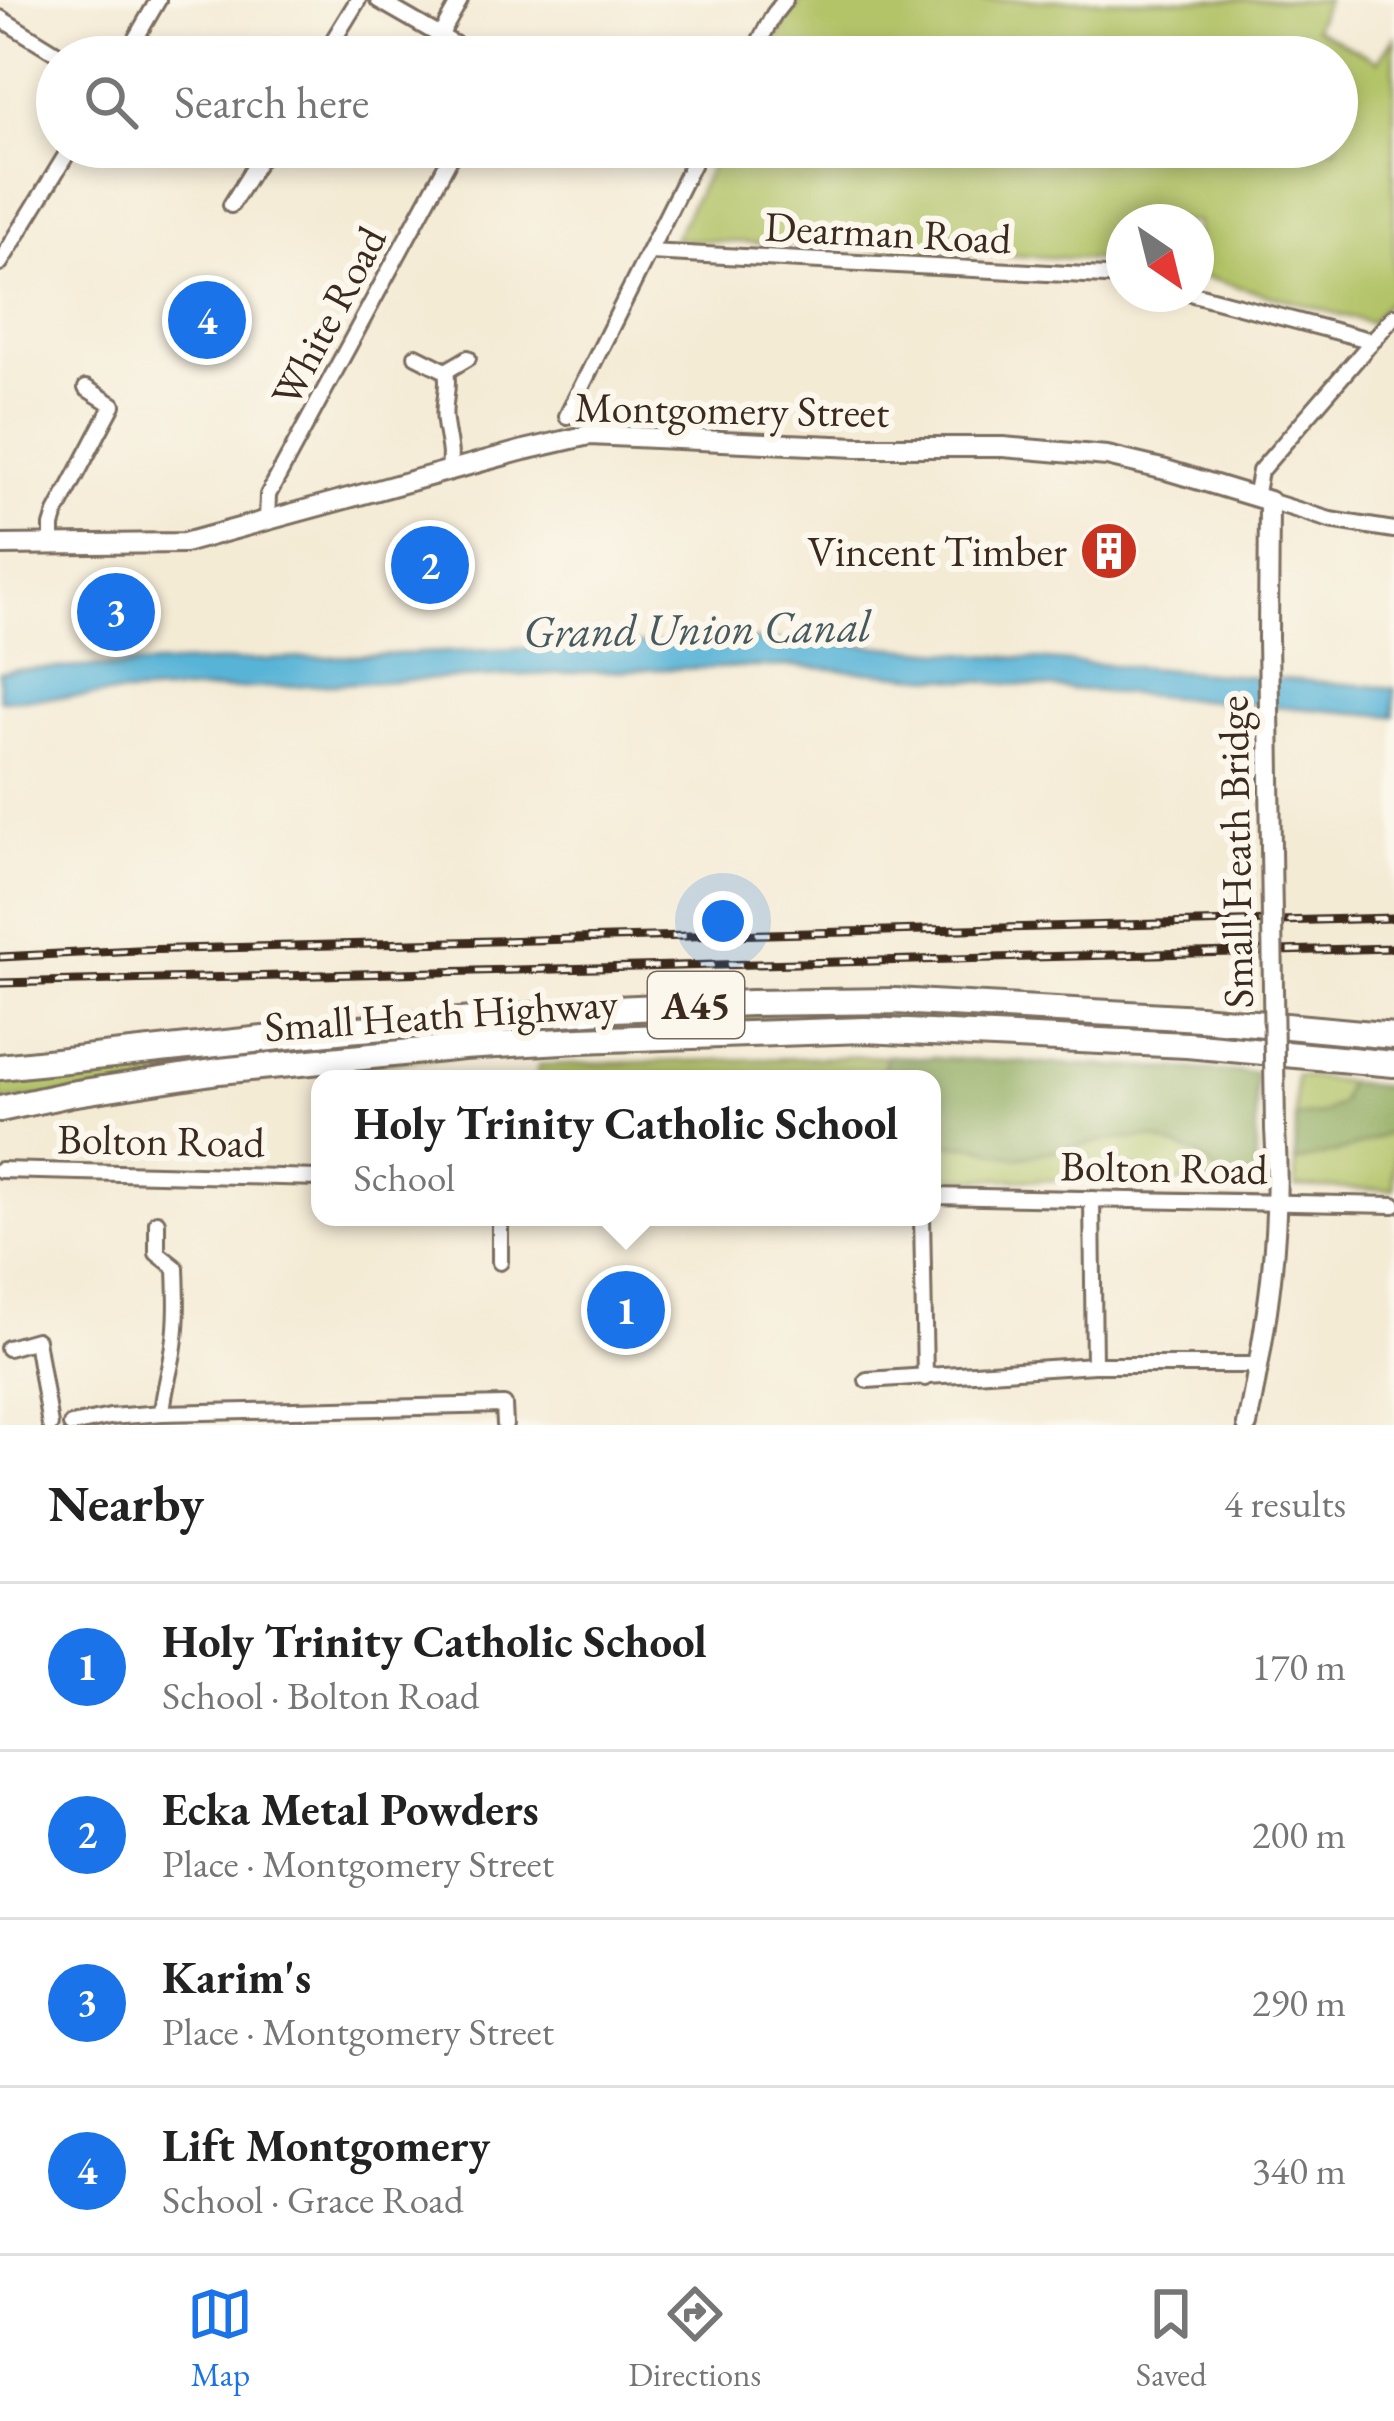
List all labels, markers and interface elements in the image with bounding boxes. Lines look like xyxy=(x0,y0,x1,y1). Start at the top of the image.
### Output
search box xyxy=(36,36,1358,168)
icon: search xyxy=(78,69,144,135)
text: Search here xyxy=(174,73,369,131)
street label: Dearman Road xyxy=(763,199,1013,266)
north arrow xyxy=(1106,204,1214,312)
street label: White Road xyxy=(258,216,399,416)
pin: 4 xyxy=(168,275,246,365)
street label: Montgomery Street xyxy=(574,379,890,440)
pin: 2 xyxy=(391,520,469,610)
building icon: Vincent Timber xyxy=(1078,520,1140,582)
place label: Vincent Timber xyxy=(808,524,1067,579)
pin: 3 xyxy=(77,567,155,657)
water label: Grand Union Canal xyxy=(523,596,873,660)
street label: Small Heath Bridge xyxy=(1205,695,1266,1009)
your location xyxy=(693,891,753,951)
road number: A45 xyxy=(648,972,744,1038)
street label: Small Heath Highway xyxy=(263,975,620,1054)
popup xyxy=(311,1070,941,1226)
text: Holy Trinity Catholic School xyxy=(354,1094,898,1152)
street label: Bolton Road xyxy=(57,1111,266,1170)
street label: Bolton Road xyxy=(1060,1138,1269,1197)
text: School xyxy=(354,1152,455,1203)
pin: 1 xyxy=(587,1265,665,1355)
text: Nearby xyxy=(48,1470,204,1536)
text: 4 results xyxy=(1224,1478,1346,1529)
text: Holy Trinity Catholic School xyxy=(162,1612,707,1670)
text: 1 xyxy=(77,1641,97,1692)
text: 170 m xyxy=(1252,1641,1346,1692)
text: School · Bolton Road xyxy=(162,1670,479,1721)
text: Ecka Metal Powders xyxy=(162,1780,539,1838)
text: 2 xyxy=(77,1809,97,1860)
text: 200 m xyxy=(1252,1809,1346,1860)
text: Place · Montgomery Street xyxy=(162,1838,554,1889)
text: Karim's xyxy=(162,1948,311,2006)
text: 3 xyxy=(77,1977,97,2028)
text: 290 m xyxy=(1252,1977,1346,2028)
text: Place · Montgomery Street xyxy=(162,2006,554,2057)
text: Lift Montgomery xyxy=(162,2116,490,2174)
text: 4 xyxy=(77,2145,97,2196)
text: 340 m xyxy=(1252,2145,1346,2196)
text: School · Grace Road xyxy=(162,2174,464,2225)
tab: Map xyxy=(187,2281,253,2396)
tab: Directions xyxy=(628,2281,761,2396)
tab: Saved xyxy=(1136,2281,1207,2396)

